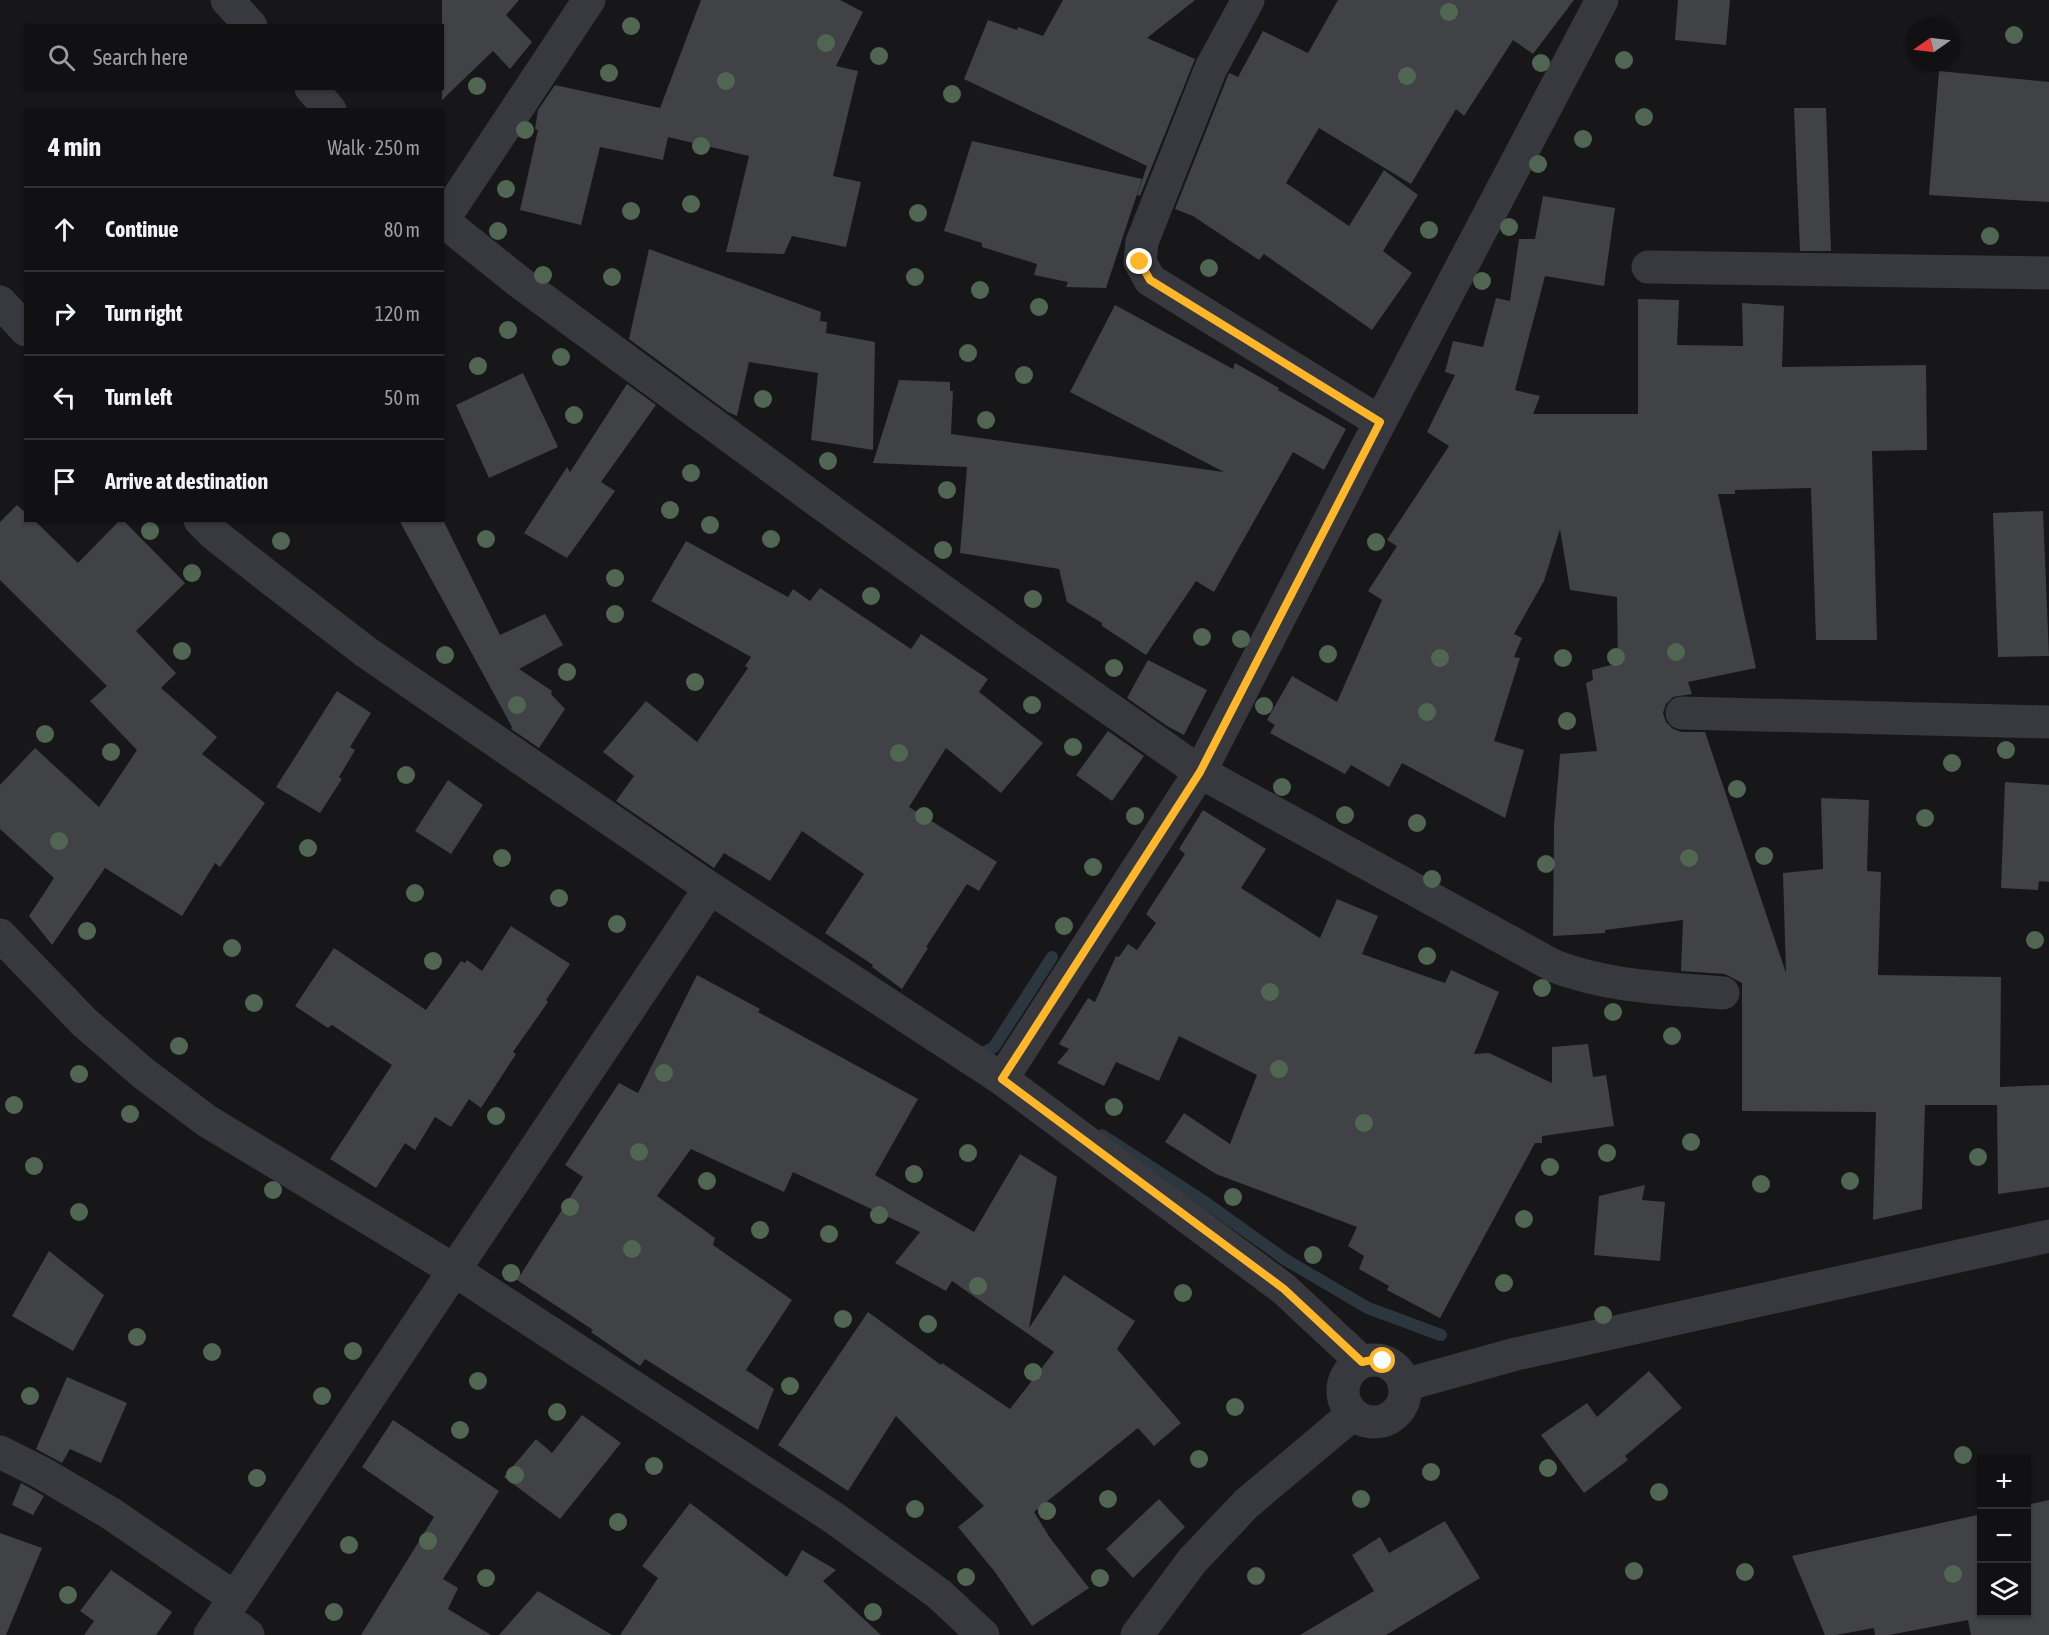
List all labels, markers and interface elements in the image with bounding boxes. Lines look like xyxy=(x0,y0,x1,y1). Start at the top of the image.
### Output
north arrow xyxy=(1905,18,1959,72)
search box xyxy=(24,24,444,90)
icon: search xyxy=(45,41,78,74)
text: Search here xyxy=(93,44,188,70)
text: 4 min xyxy=(48,132,101,162)
text: Walk · 250 m xyxy=(328,136,420,159)
icon: ahead xyxy=(48,213,81,246)
text: Continue xyxy=(105,216,179,242)
text: 80 m xyxy=(384,218,420,241)
route end xyxy=(1126,248,1152,274)
icon: right xyxy=(48,297,81,330)
text: Turn right xyxy=(105,300,182,326)
text: 120 m xyxy=(375,302,420,325)
icon: left xyxy=(48,381,81,414)
text: Turn left xyxy=(105,384,172,410)
text: 50 m xyxy=(384,386,420,409)
icon: arrive xyxy=(48,465,81,498)
text: Arrive at destination xyxy=(105,468,268,494)
route start xyxy=(1369,1347,1395,1373)
map controls xyxy=(1977,1455,2031,1617)
button: + xyxy=(1977,1455,2031,1509)
button: − xyxy=(1977,1509,2031,1563)
button: layers xyxy=(1977,1563,2031,1617)

